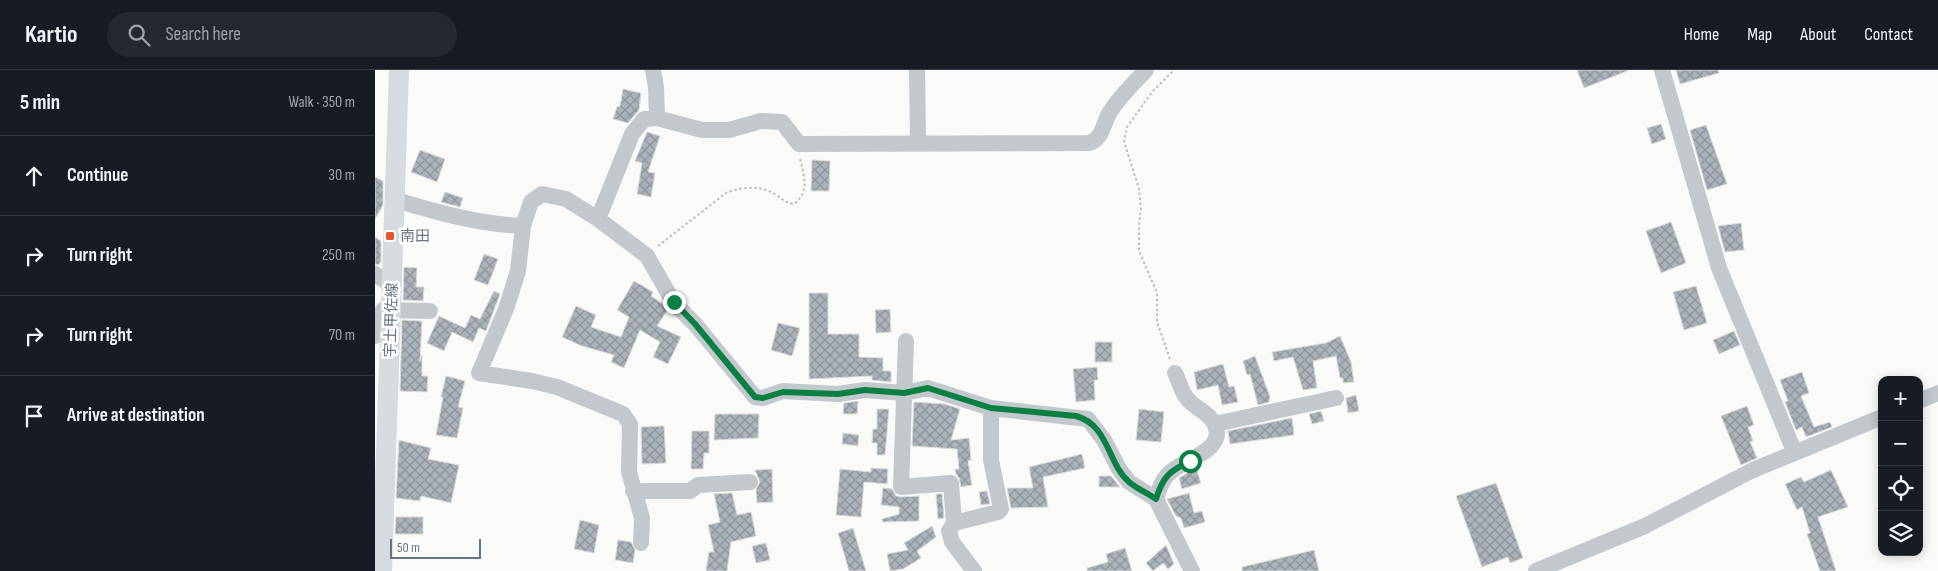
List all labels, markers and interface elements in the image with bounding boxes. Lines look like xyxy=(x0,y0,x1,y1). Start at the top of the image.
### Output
search box xyxy=(107,12,457,57)
text: Kartio xyxy=(25,20,77,49)
icon: search xyxy=(125,21,153,49)
text: Search here xyxy=(165,23,241,46)
text: Home xyxy=(1684,24,1719,45)
text: Map xyxy=(1747,24,1772,45)
text: About xyxy=(1800,24,1836,45)
text: Contact xyxy=(1864,24,1913,45)
text: 5 min xyxy=(20,90,60,115)
text: Walk · 350 m xyxy=(288,93,355,112)
icon: ahead xyxy=(20,162,48,190)
text: Continue xyxy=(67,164,128,187)
text: 30 m xyxy=(328,166,355,185)
place label: 南田 xyxy=(400,227,430,246)
marker: 南田 xyxy=(384,230,396,242)
icon: right xyxy=(20,242,48,270)
text: Turn right xyxy=(67,244,132,267)
text: 250 m xyxy=(322,246,355,265)
street label: 宇土甲佐線 xyxy=(381,282,402,358)
route end xyxy=(663,291,686,314)
icon: right xyxy=(20,322,48,350)
text: Turn right xyxy=(67,324,132,347)
text: 70 m xyxy=(329,326,355,345)
map controls xyxy=(1878,376,1923,556)
button: + xyxy=(1878,376,1923,421)
icon: arrive xyxy=(20,402,48,430)
text: Arrive at destination xyxy=(67,404,205,427)
button: − xyxy=(1878,421,1923,466)
route start xyxy=(1179,450,1202,473)
button: locate xyxy=(1878,466,1923,511)
button: layers xyxy=(1878,511,1923,556)
scale bar xyxy=(390,536,481,559)
text: 50 m xyxy=(397,539,420,556)

